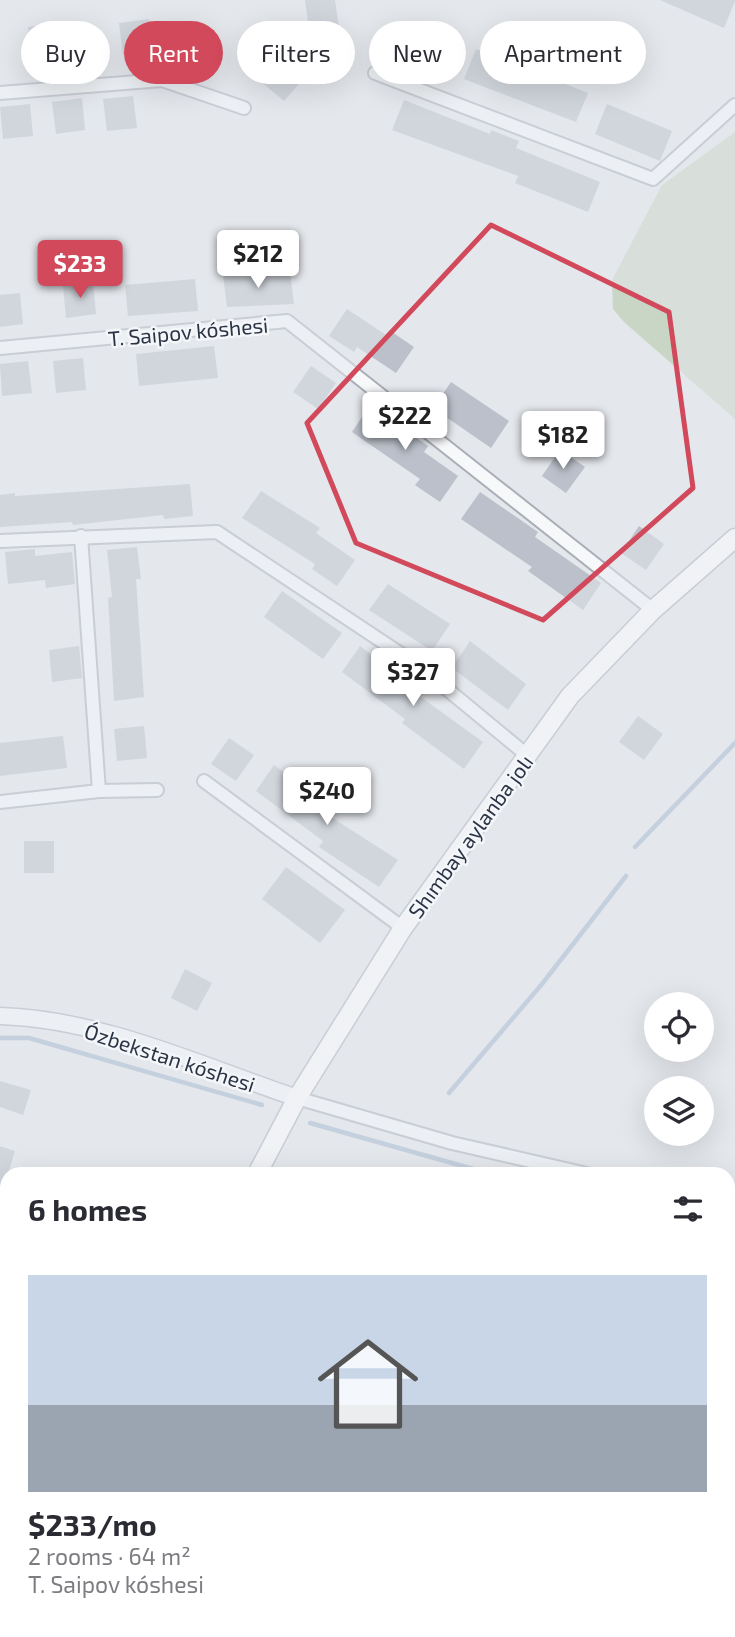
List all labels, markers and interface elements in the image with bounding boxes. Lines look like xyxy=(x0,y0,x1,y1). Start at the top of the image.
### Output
chip: Buy xyxy=(21,21,110,84)
chip: Rent xyxy=(124,21,223,84)
chip: Filters xyxy=(237,21,355,84)
chip: New xyxy=(369,21,466,84)
chip: Apartment xyxy=(480,21,646,84)
pin: $212 xyxy=(217,230,299,290)
text: $212 xyxy=(233,239,283,267)
pin: $233 xyxy=(39,240,121,300)
text: $233 xyxy=(54,249,106,277)
street label: T. Saipov kóshesi xyxy=(107,312,269,350)
pin: $222 xyxy=(364,392,446,452)
text: $222 xyxy=(378,401,432,429)
pin: $182 xyxy=(522,412,604,471)
text: $182 xyxy=(538,420,588,448)
pin: $327 xyxy=(372,648,454,708)
text: $327 xyxy=(387,657,439,685)
street label: Shımbay aylanba jolı xyxy=(402,749,538,923)
pin: $240 xyxy=(286,768,368,827)
text: $240 xyxy=(299,776,355,804)
map controls xyxy=(644,992,714,1146)
button: locate xyxy=(644,992,714,1062)
street label: Ózbekstan kóshesi xyxy=(81,1018,259,1096)
button: layers xyxy=(644,1076,714,1146)
icon: filters xyxy=(669,1190,707,1228)
text: 6 homes xyxy=(28,1191,147,1227)
icon: home xyxy=(305,1321,431,1447)
text: $233/mo xyxy=(28,1506,157,1542)
text: 2 rooms · 64 m² xyxy=(28,1542,191,1570)
text: T. Saipov kóshesi xyxy=(28,1570,204,1598)

